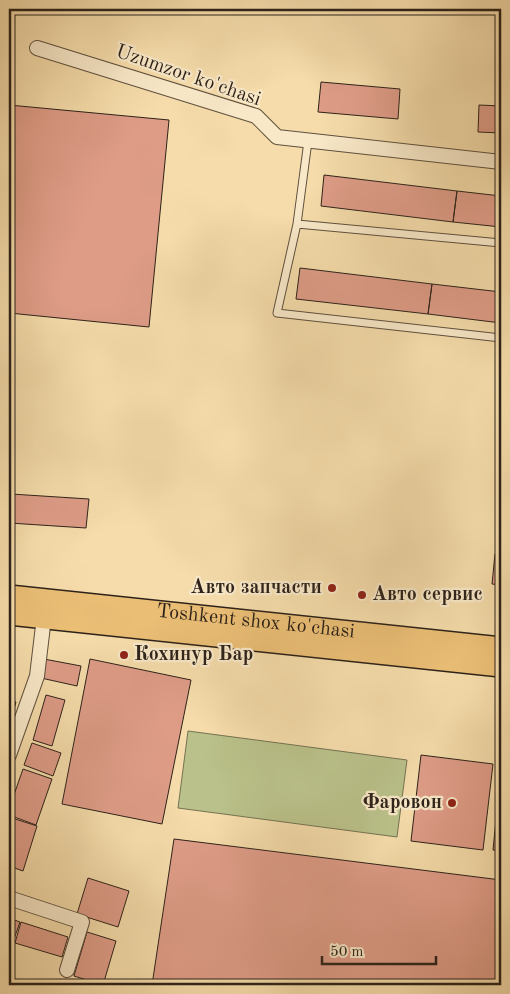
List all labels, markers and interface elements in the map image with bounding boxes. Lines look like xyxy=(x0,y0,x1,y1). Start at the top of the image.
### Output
street label: Uzumzor ko'chasi xyxy=(113,42,263,110)
place label: Авто запчасти xyxy=(190,578,322,598)
marker: Авто запчасти xyxy=(326,582,338,594)
place label: Авто сервис xyxy=(372,585,483,605)
marker: Авто сервис xyxy=(356,589,368,601)
street label: Toshkent shox ko'chasi xyxy=(156,602,356,642)
place label: Кохинур Бар xyxy=(134,645,253,665)
marker: Кохинур Бар xyxy=(118,649,130,661)
place label: Фаровон xyxy=(362,793,442,813)
marker: Фаровон xyxy=(446,797,458,809)
scale bar xyxy=(322,934,436,966)
text: 50 m xyxy=(330,945,364,960)

